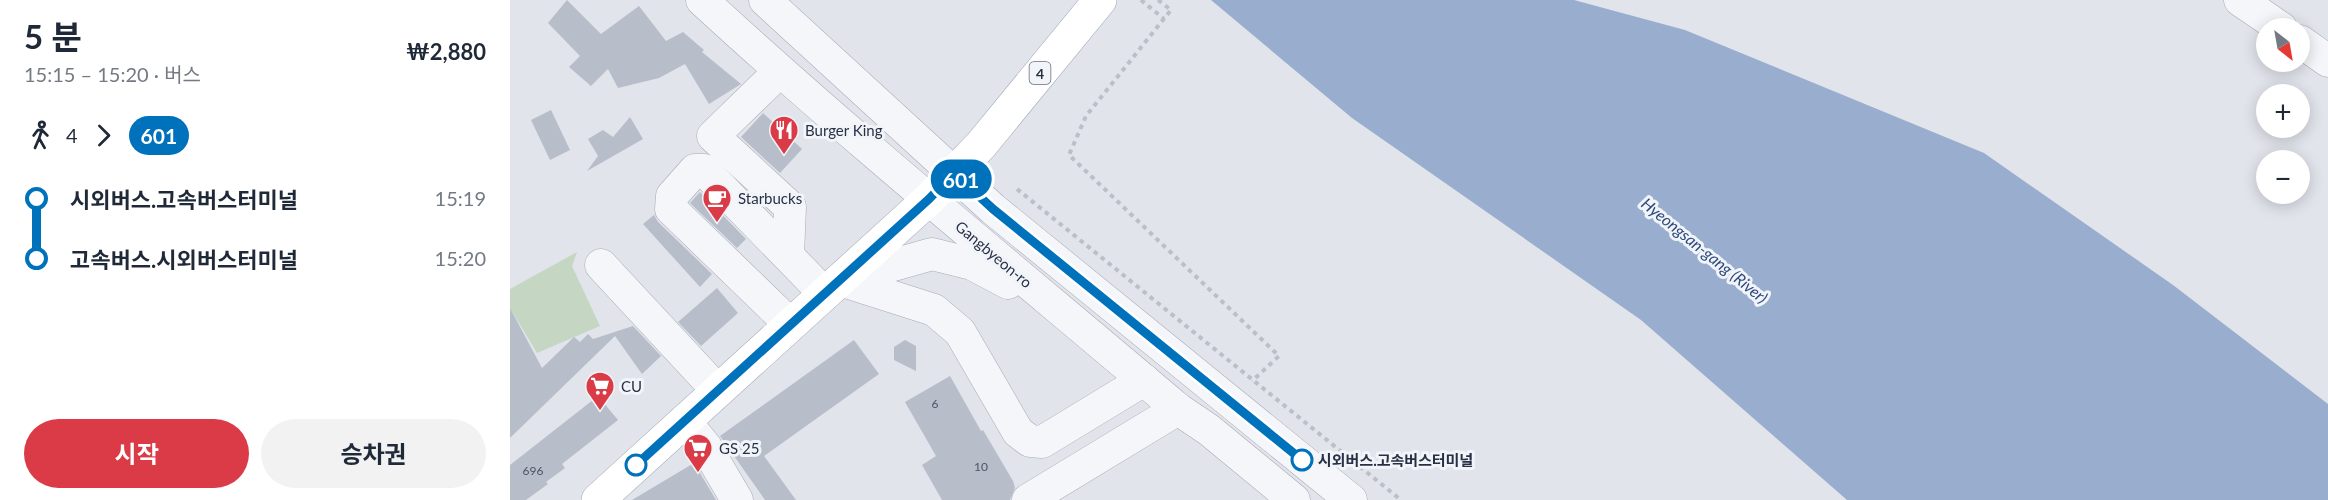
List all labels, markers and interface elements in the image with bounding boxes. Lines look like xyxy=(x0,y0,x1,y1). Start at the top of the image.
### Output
text: 5 분 xyxy=(24,16,82,56)
north arrow xyxy=(2256,18,2310,72)
map controls xyxy=(2256,18,2310,204)
text: ₩2,880 xyxy=(406,38,486,65)
text: 15:15 – 15:20 · 버스 xyxy=(24,62,201,86)
road number: 4 xyxy=(1030,62,1050,84)
button: + xyxy=(2256,84,2310,138)
restaurant icon: Burger King xyxy=(768,114,800,156)
icon: walk xyxy=(24,119,57,152)
icon: forward xyxy=(87,119,120,152)
place label: Burger King xyxy=(805,121,883,139)
text: 4 xyxy=(66,123,78,147)
text: 601 xyxy=(141,123,177,148)
button: − xyxy=(2256,150,2310,204)
line badge: 601 xyxy=(926,160,996,198)
text: 601 xyxy=(943,167,979,192)
cafe icon: Starbucks xyxy=(701,182,733,224)
text: 시외버스.고속버스터미널 xyxy=(70,186,298,213)
text: 15:19 xyxy=(435,186,486,210)
place label: Starbucks xyxy=(738,189,802,207)
water label: Hyeongsan-gang (River) xyxy=(1638,193,1772,307)
street label: Gangbyeon-ro xyxy=(952,217,1036,291)
text: 고속버스.시외버스터미널 xyxy=(70,246,298,273)
text: 15:20 xyxy=(435,246,486,270)
supermarket icon: CU xyxy=(584,370,616,412)
place label: CU xyxy=(621,377,642,395)
house number: 6 xyxy=(932,396,939,411)
button: 시작 xyxy=(24,419,249,488)
button: 승차권 xyxy=(261,419,486,488)
supermarket icon: GS 25 xyxy=(682,432,714,474)
place label: GS 25 xyxy=(719,439,759,457)
marker: 시외버스.고속버스터미널 xyxy=(1291,449,1313,471)
place label: 시외버스.고속버스터미널 xyxy=(1318,451,1473,469)
unlabelled marker xyxy=(625,454,647,476)
house number: 10 xyxy=(974,459,988,474)
house number: 696 xyxy=(523,463,543,478)

